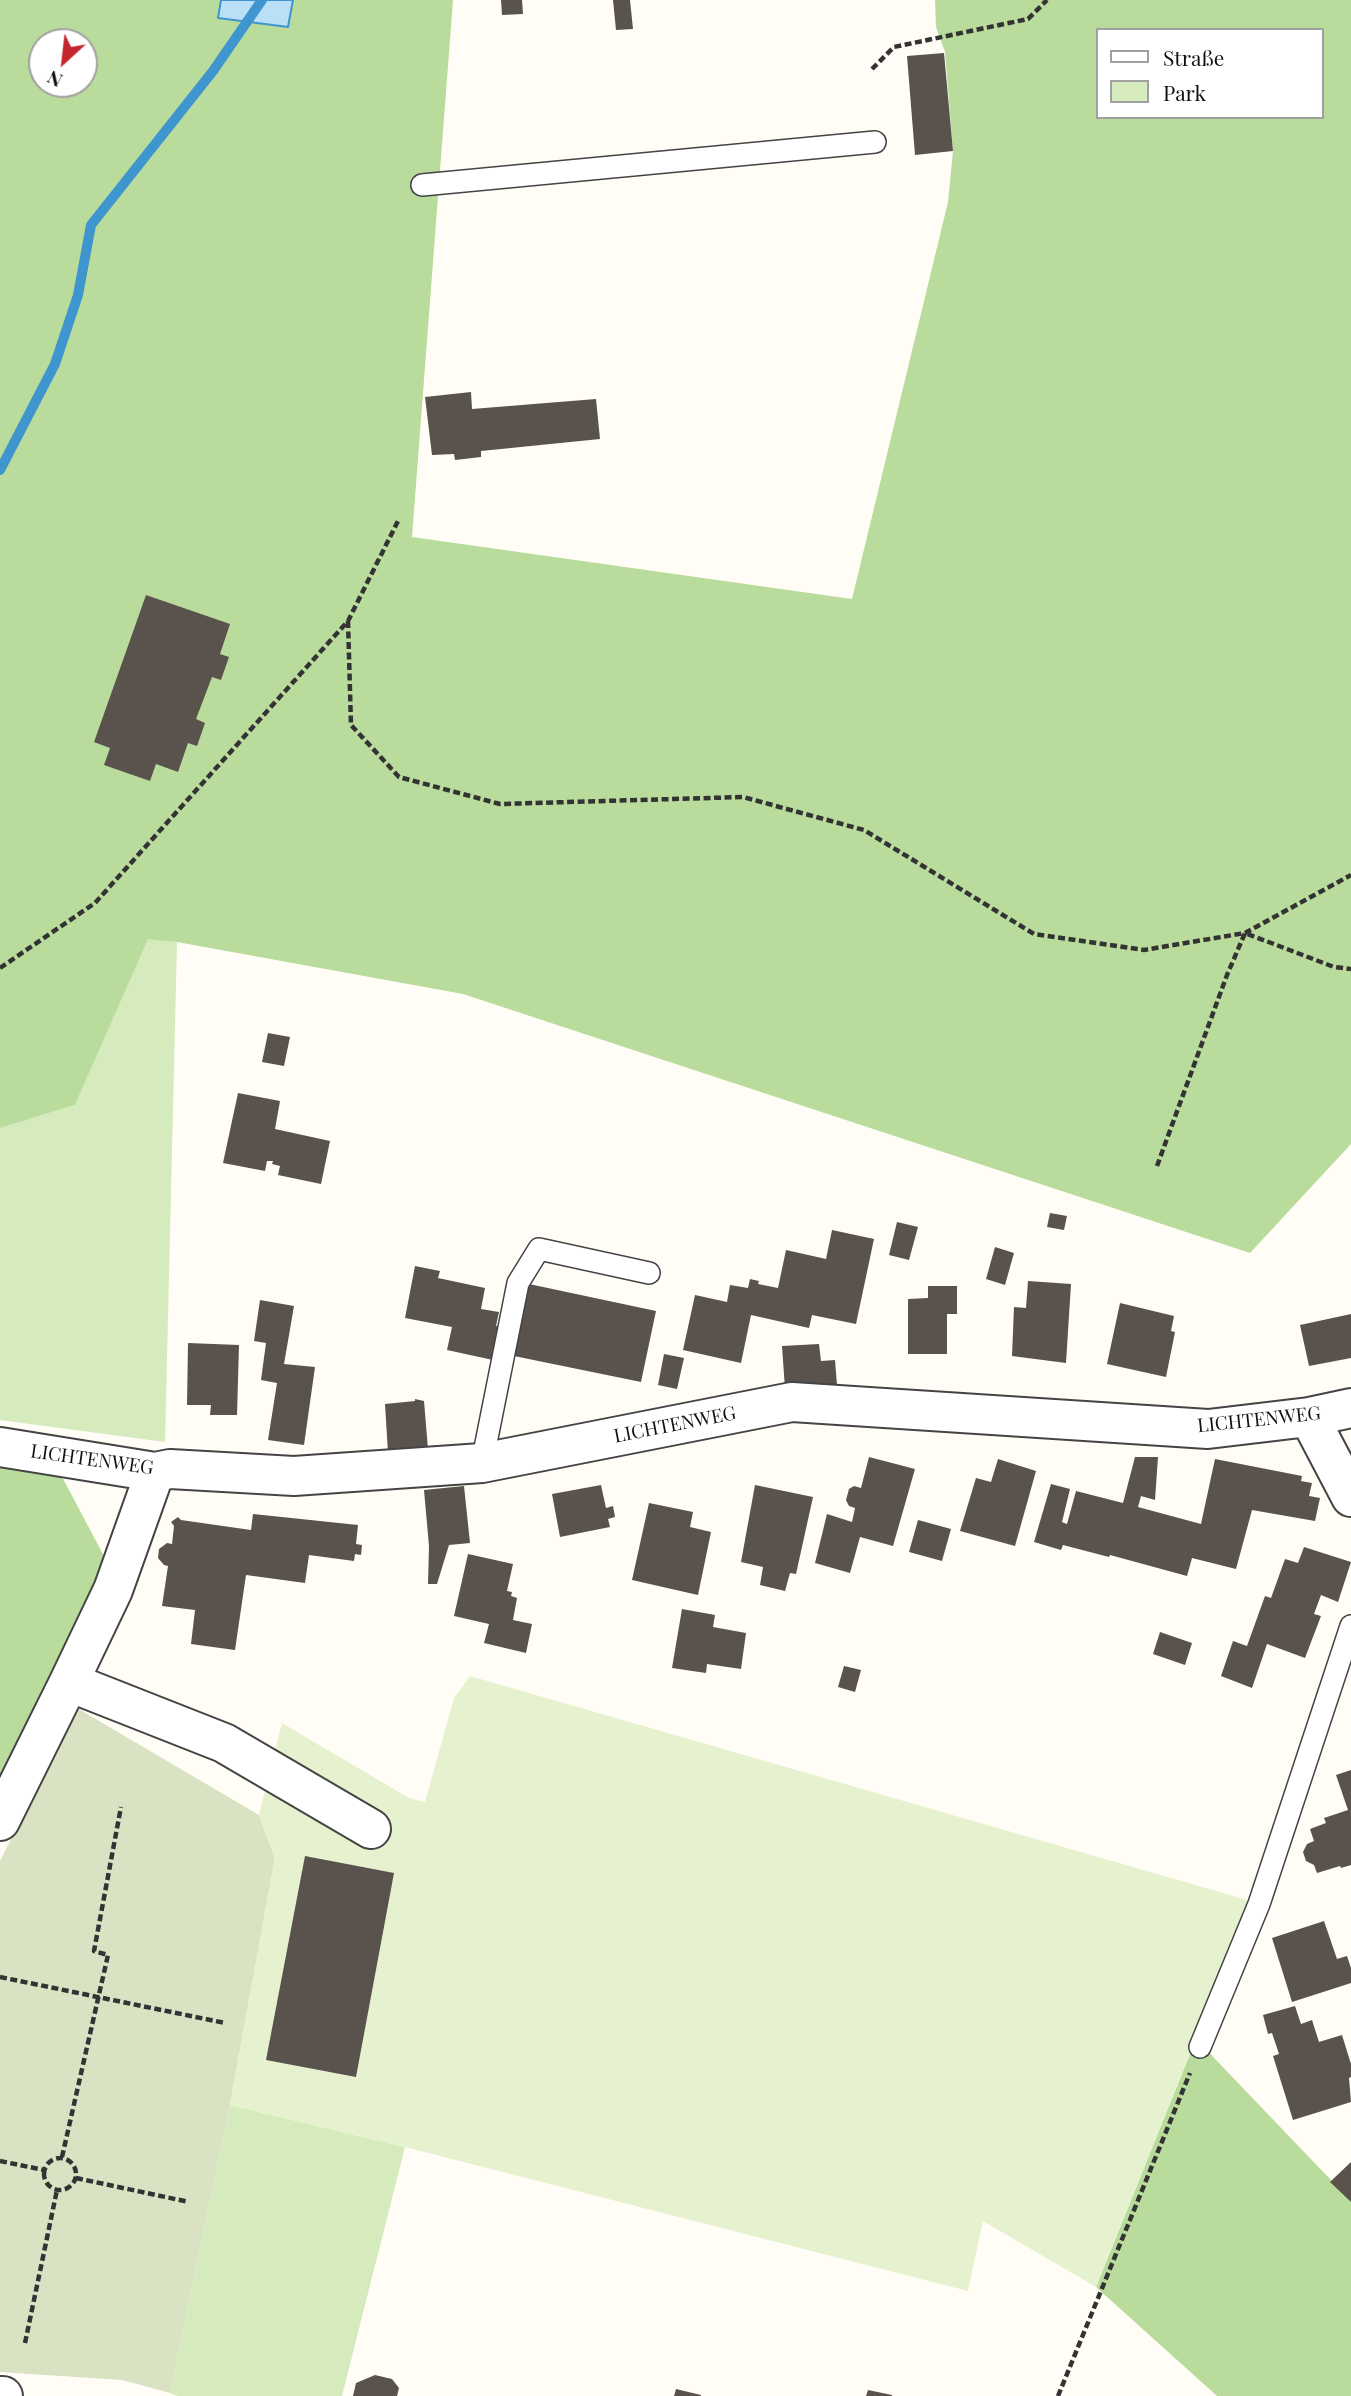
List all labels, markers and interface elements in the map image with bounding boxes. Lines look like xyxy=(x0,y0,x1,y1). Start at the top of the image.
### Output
north arrow xyxy=(28,28,98,98)
legend xyxy=(1096,28,1323,119)
text: Straße xyxy=(1163,43,1224,71)
text: N xyxy=(42,65,66,95)
text: Park xyxy=(1163,78,1206,106)
street label: LICHTENWEG xyxy=(612,1402,738,1448)
street label: LICHTENWEG xyxy=(1196,1402,1322,1438)
street label: LICHTENWEG xyxy=(29,1440,155,1480)

